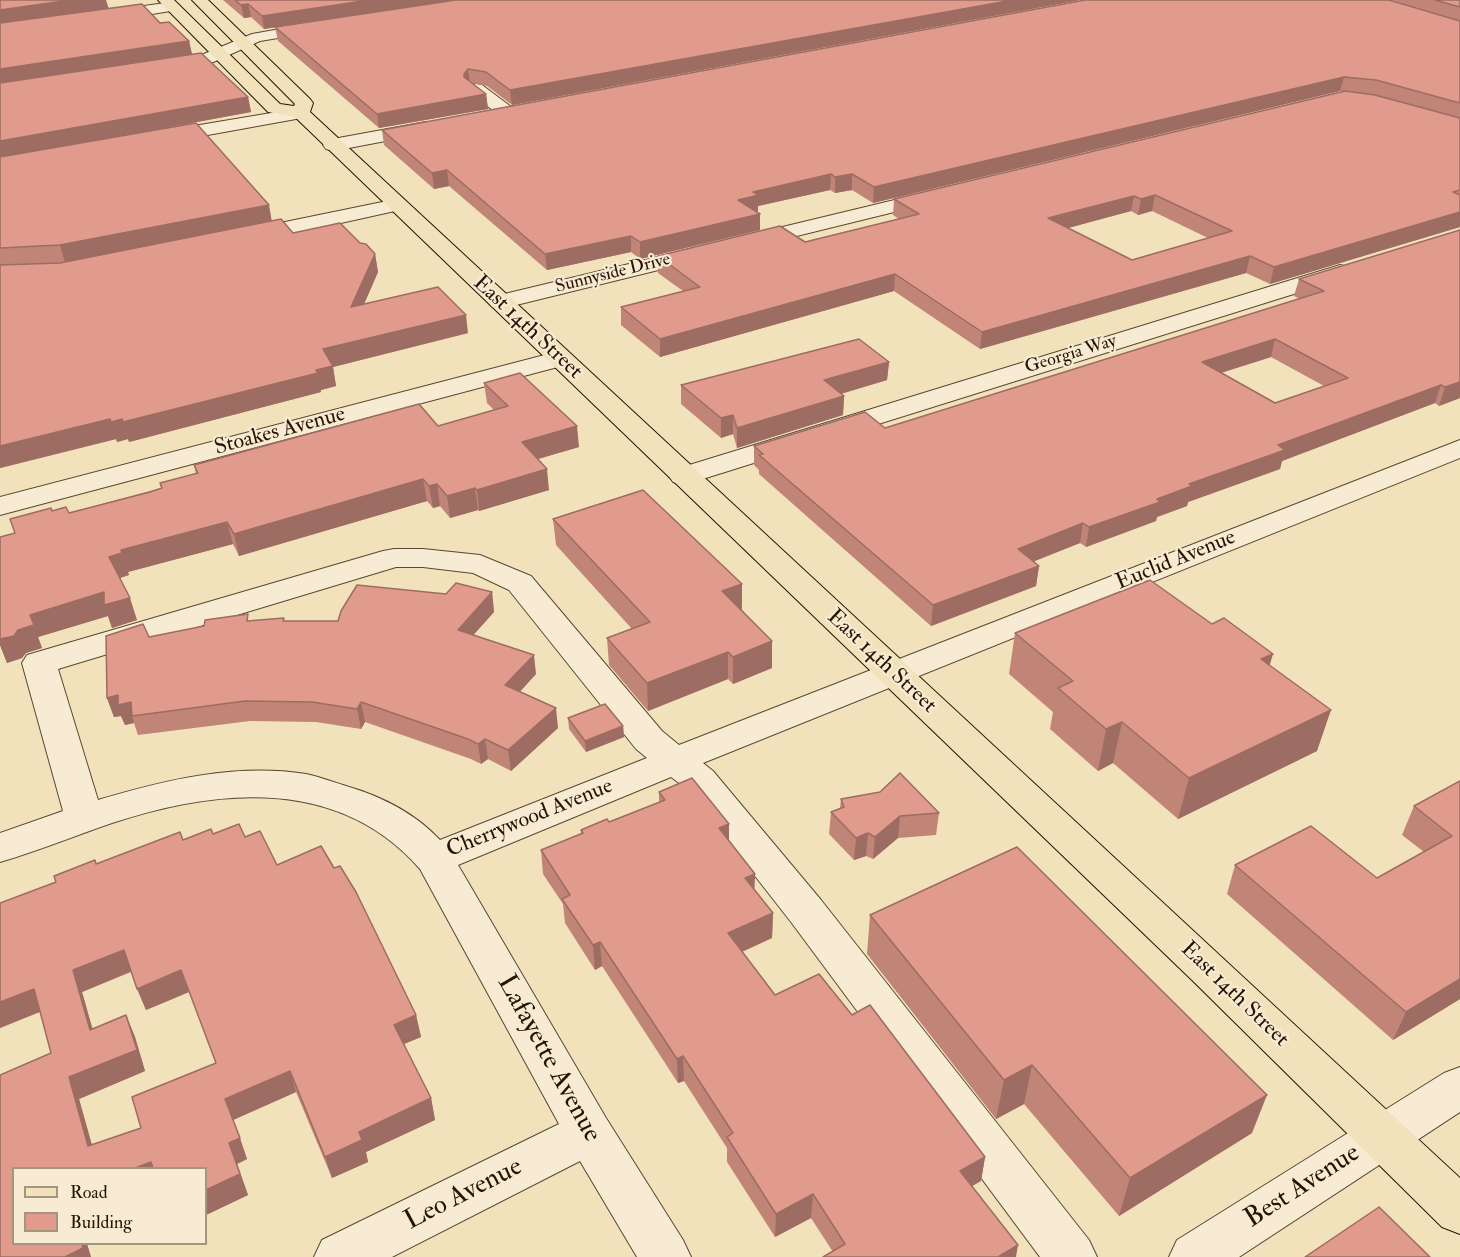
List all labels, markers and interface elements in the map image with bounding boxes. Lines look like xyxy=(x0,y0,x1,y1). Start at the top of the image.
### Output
street label: Sunnyside Drive xyxy=(553,249,673,299)
street label: East 14th Street xyxy=(467,271,587,385)
street label: Georgia Way xyxy=(1023,331,1119,379)
street label: Stoakes Avenue xyxy=(212,402,348,462)
street label: Euclid Avenue xyxy=(1112,525,1240,597)
street label: East 14th Street xyxy=(821,605,941,719)
street label: Cherrywood Avenue xyxy=(443,774,617,864)
street label: East 14th Street xyxy=(1174,937,1294,1053)
street label: Lafayette Avenue xyxy=(489,970,607,1148)
street label: Best Avenue xyxy=(1239,1138,1367,1236)
street label: Leo Avenue xyxy=(400,1152,528,1238)
legend xyxy=(12,1167,207,1245)
text: Road xyxy=(70,1181,108,1204)
text: Building xyxy=(70,1211,132,1234)

